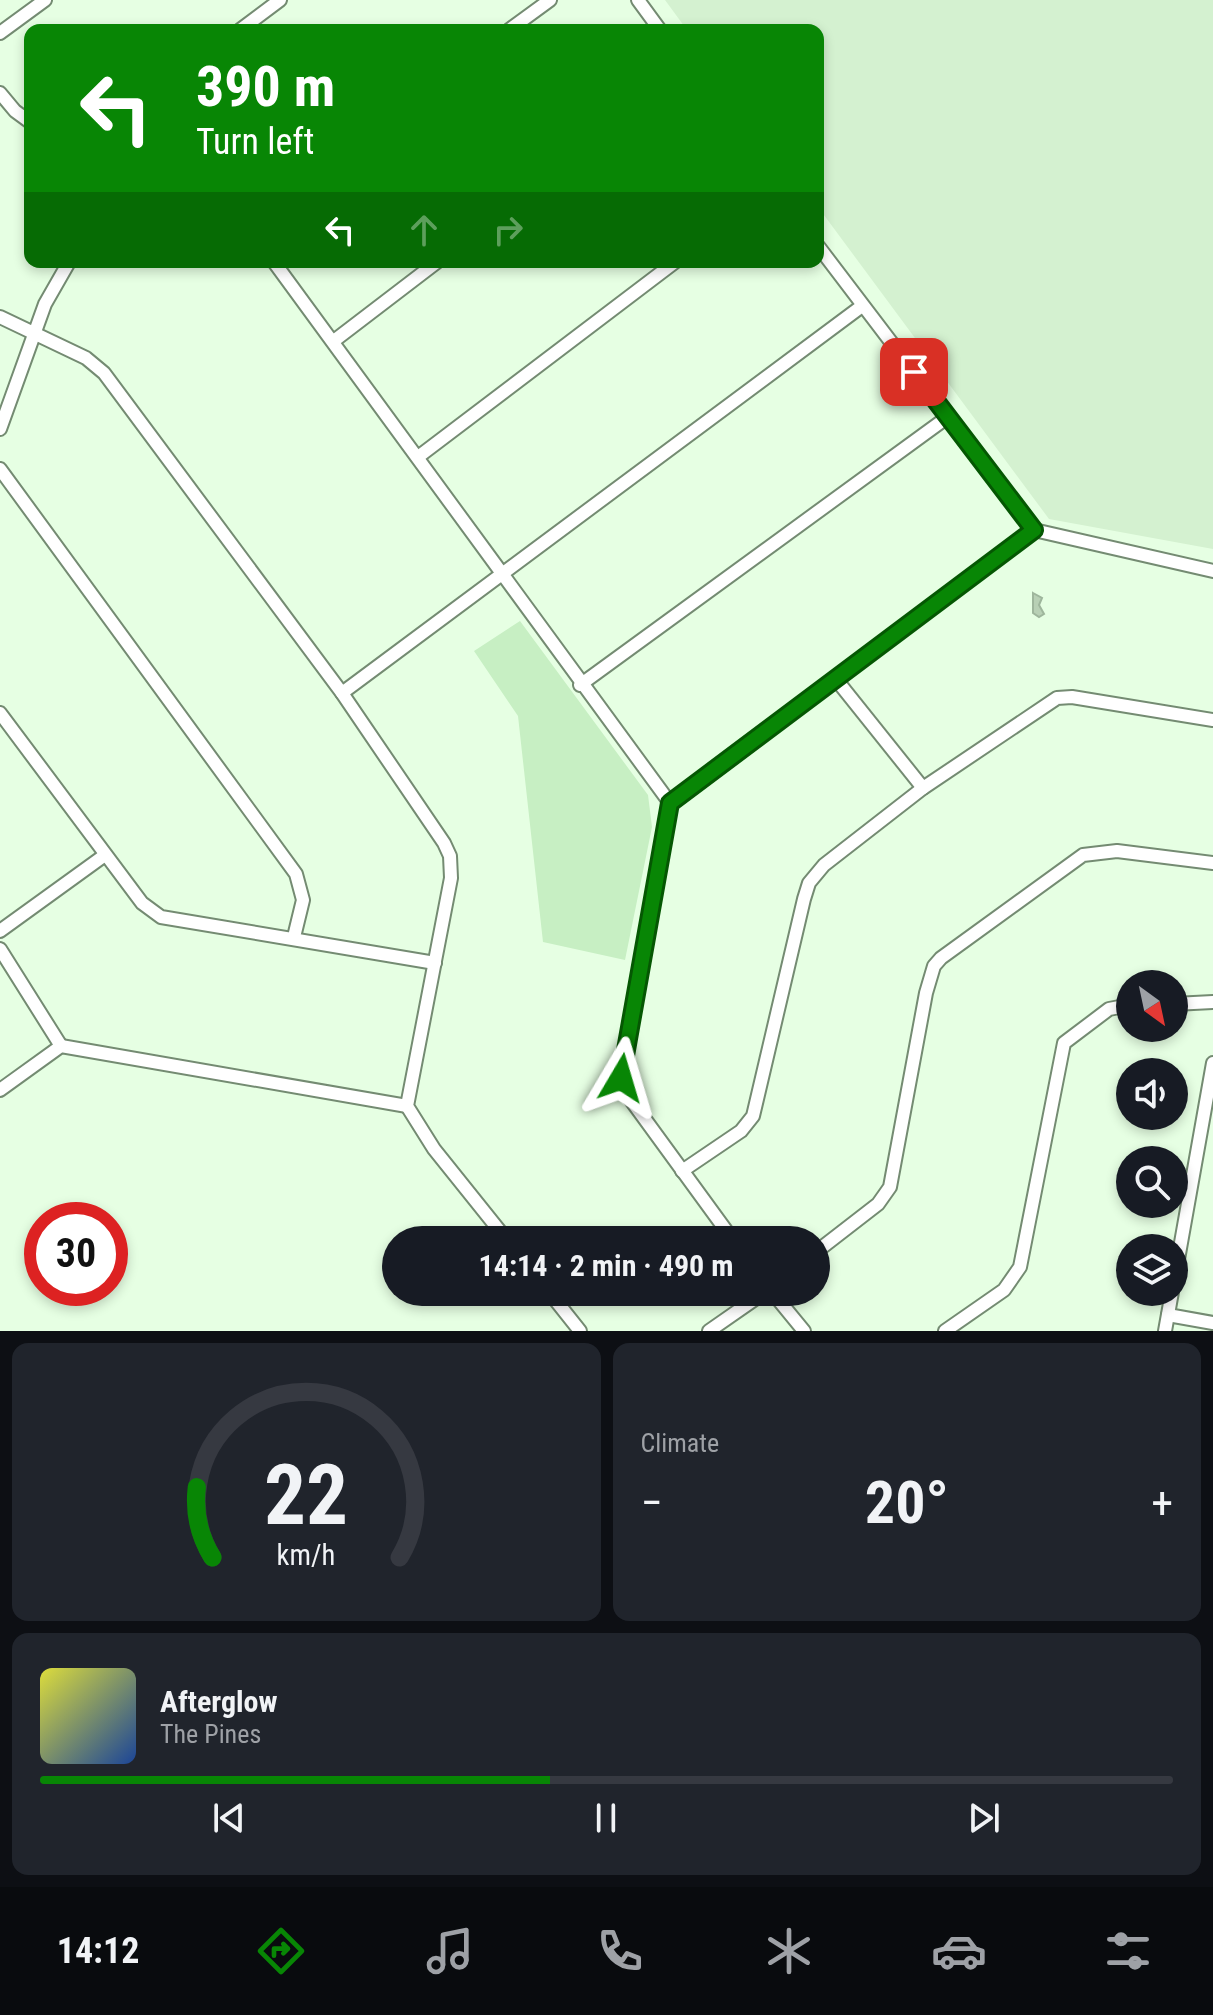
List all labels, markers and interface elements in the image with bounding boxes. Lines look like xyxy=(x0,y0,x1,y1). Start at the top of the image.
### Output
text: 390 m xyxy=(196,54,335,120)
icon: left xyxy=(64,56,168,160)
text: Turn left xyxy=(196,121,314,163)
icon: left xyxy=(318,208,362,252)
icon: ahead xyxy=(402,208,446,252)
icon: right xyxy=(486,208,530,252)
pin xyxy=(880,338,948,406)
icon: arrive xyxy=(892,350,936,394)
north arrow xyxy=(1116,970,1188,1042)
map controls xyxy=(1116,970,1188,1306)
position arrow xyxy=(579,1036,663,1120)
button: sound xyxy=(1116,1058,1188,1130)
button: search xyxy=(1116,1146,1188,1218)
speed limit sign: 30 xyxy=(24,1202,128,1306)
button: layers xyxy=(1116,1234,1188,1306)
text: 14:14 · 2 min · 490 m xyxy=(479,1248,733,1283)
text: Climate xyxy=(641,1428,719,1458)
text: 22 xyxy=(264,1447,348,1544)
text: 20° xyxy=(865,1467,949,1538)
text: − xyxy=(641,1477,663,1529)
text: + xyxy=(1151,1477,1173,1529)
text: km/h xyxy=(277,1538,336,1572)
text: Afterglow xyxy=(160,1684,278,1719)
text: The Pines xyxy=(160,1719,261,1749)
icon: previous xyxy=(207,1796,251,1840)
icon: pause xyxy=(584,1796,628,1840)
icon: next xyxy=(962,1796,1006,1840)
icon: directions xyxy=(253,1923,309,1979)
icon: music xyxy=(422,1923,478,1979)
icon: phone xyxy=(592,1923,648,1979)
icon: climate xyxy=(761,1923,817,1979)
icon: car xyxy=(931,1923,987,1979)
icon: filters xyxy=(1100,1923,1156,1979)
text: 14:12 xyxy=(57,1930,139,1972)

